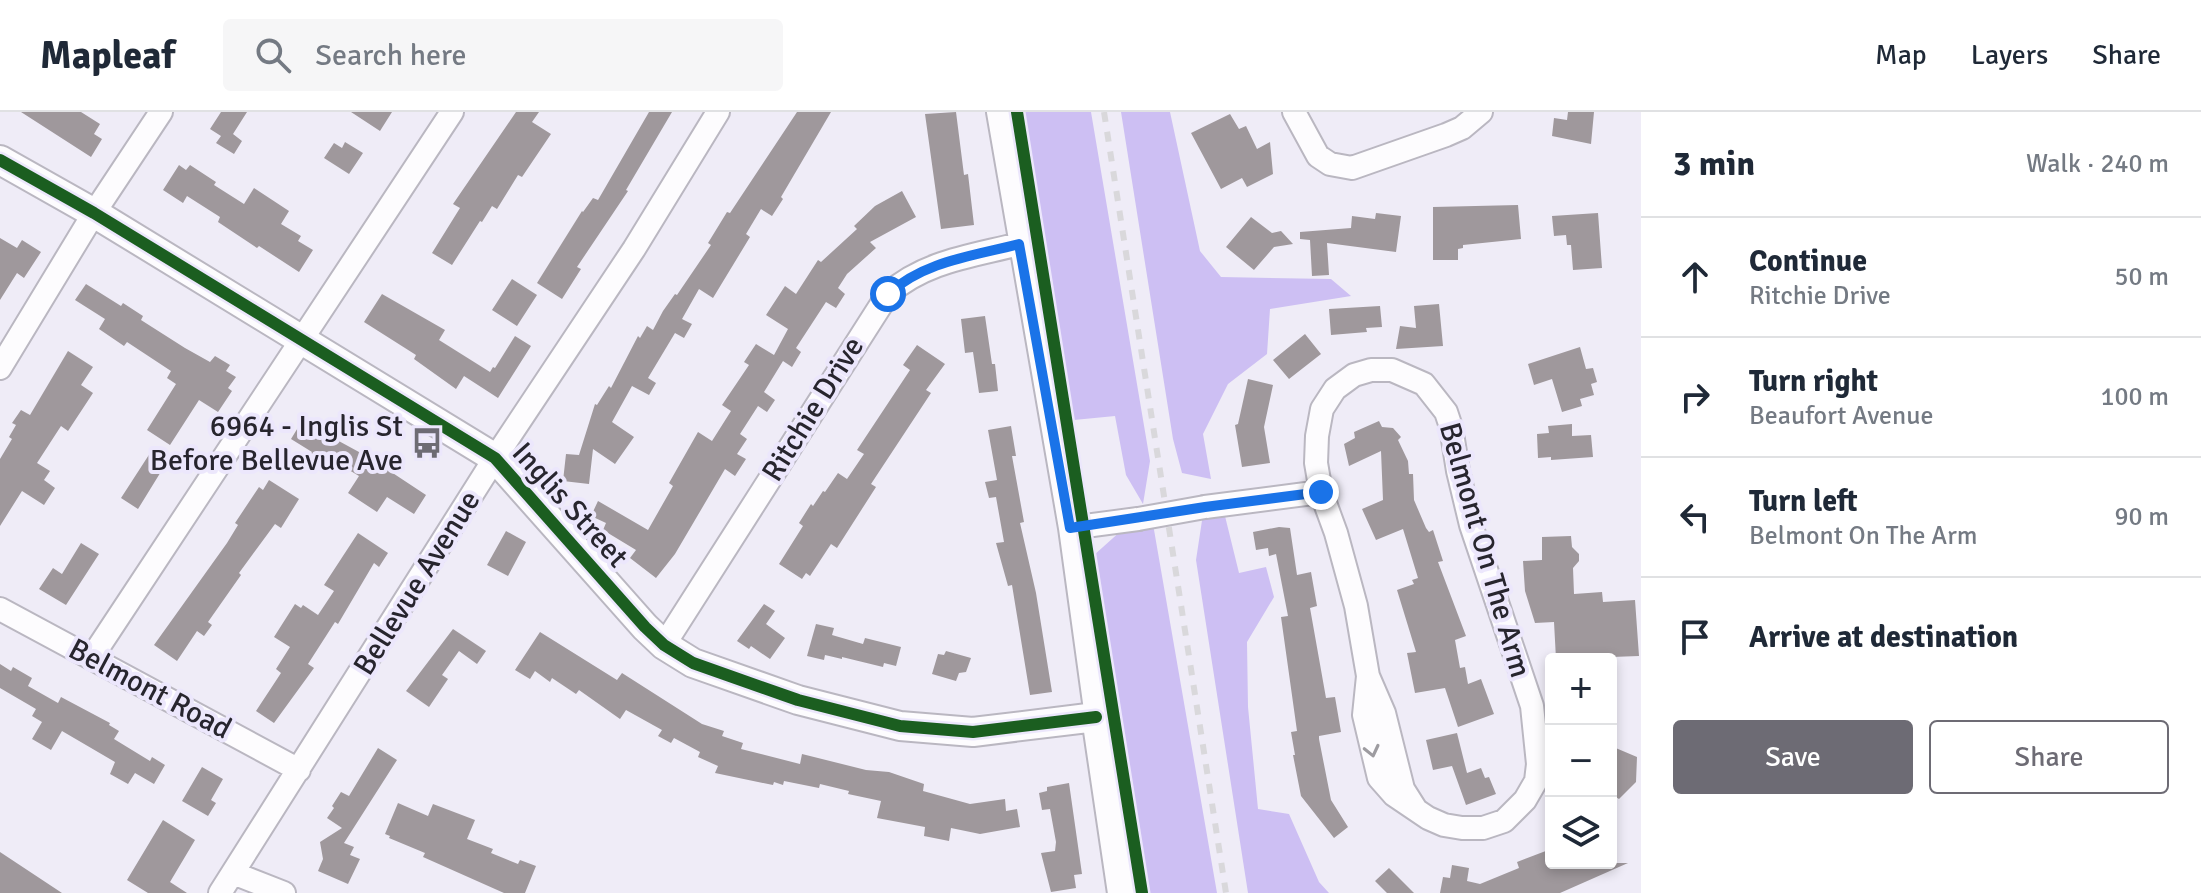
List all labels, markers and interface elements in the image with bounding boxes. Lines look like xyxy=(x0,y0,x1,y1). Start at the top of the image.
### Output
search box xyxy=(223,19,783,91)
text: Mapleaf xyxy=(40,32,175,79)
icon: search xyxy=(251,33,295,77)
text: Search here xyxy=(315,37,467,74)
text: Map xyxy=(1875,38,1927,72)
text: Layers xyxy=(1971,38,2048,72)
text: Share xyxy=(2092,38,2161,72)
text: 3 min xyxy=(1673,143,1755,185)
text: Walk · 240 m xyxy=(2026,148,2169,180)
text: Continue xyxy=(1749,243,1867,280)
icon: ahead xyxy=(1673,255,1717,299)
text: 50 m xyxy=(2114,261,2169,293)
route start xyxy=(870,276,906,312)
text: Ritchie Drive xyxy=(1749,280,1891,312)
street label: Ritchie Drive xyxy=(754,330,872,488)
text: Turn right xyxy=(1749,363,1878,400)
icon: right xyxy=(1673,375,1717,419)
text: 100 m xyxy=(2100,381,2169,413)
text: Beaufort Avenue xyxy=(1749,400,1933,432)
place label: 6964 - Inglis St Before Bellevue Ave xyxy=(150,408,403,479)
street label: Belmont On The Arm xyxy=(1431,418,1539,682)
bus stop icon: 6964 - Inglis St Before Bellevue Ave xyxy=(410,426,444,460)
street label: Inglis Street xyxy=(504,435,636,575)
route end xyxy=(1303,474,1339,510)
text: Turn left xyxy=(1749,483,1858,520)
street label: Bellevue Avenue xyxy=(346,484,488,682)
icon: left xyxy=(1673,495,1717,539)
text: 90 m xyxy=(2114,501,2169,533)
text: Belmont On The Arm xyxy=(1749,520,1978,552)
icon: arrive xyxy=(1673,615,1717,659)
text: Arrive at destination xyxy=(1749,619,2018,656)
street label: Belmont Road xyxy=(62,631,238,747)
map controls xyxy=(1545,653,1617,869)
button: + xyxy=(1545,653,1617,725)
button: Save xyxy=(1673,720,1913,794)
button: Share xyxy=(1929,720,2169,794)
button: − xyxy=(1545,725,1617,797)
one-way arrow xyxy=(1363,743,1380,757)
button: layers xyxy=(1545,797,1617,869)

